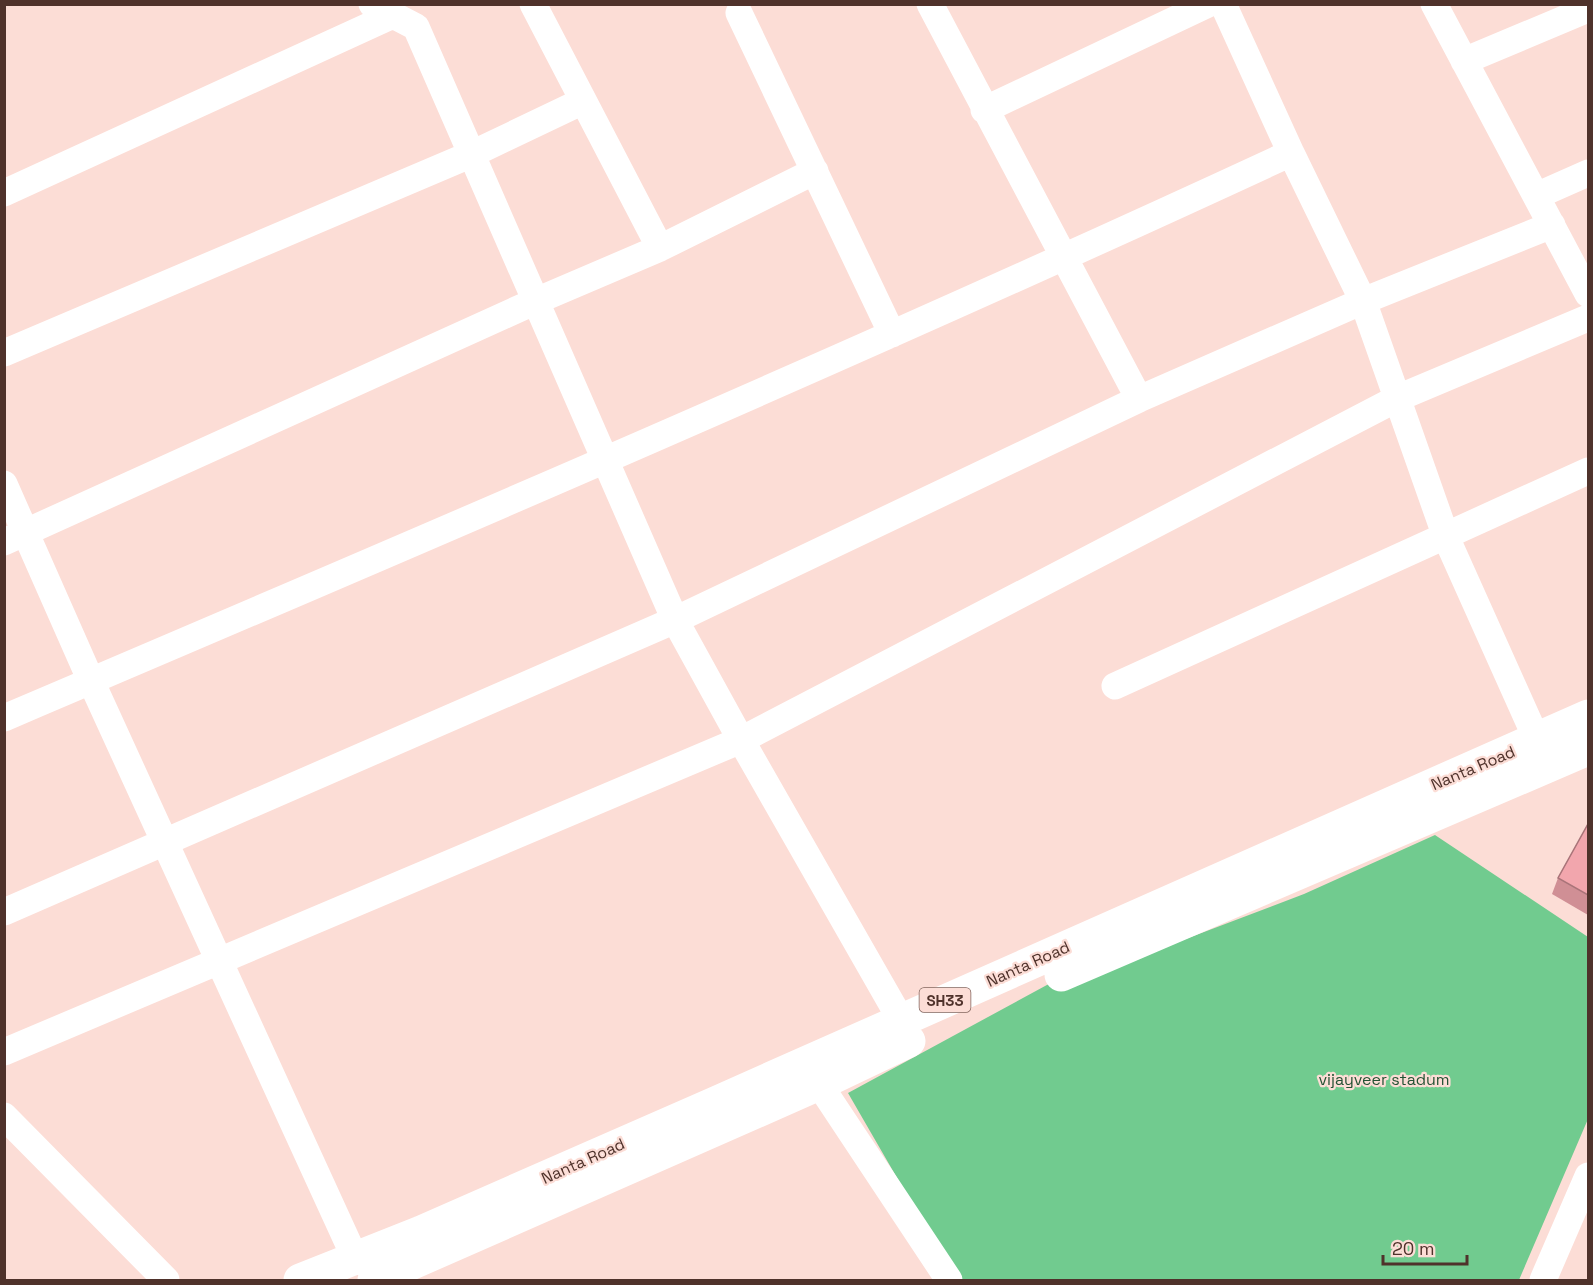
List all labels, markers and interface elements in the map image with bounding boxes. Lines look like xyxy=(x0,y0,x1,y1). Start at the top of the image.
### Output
street label: Nanta Road xyxy=(1428,741,1518,795)
street label: Nanta Road xyxy=(983,936,1073,992)
road number: SH33 xyxy=(920,988,970,1012)
park label: vijayveer stadum xyxy=(1318,1069,1450,1090)
street label: Nanta Road xyxy=(538,1133,628,1189)
scale bar xyxy=(1383,1228,1467,1266)
text: 20 m xyxy=(1392,1237,1435,1260)

